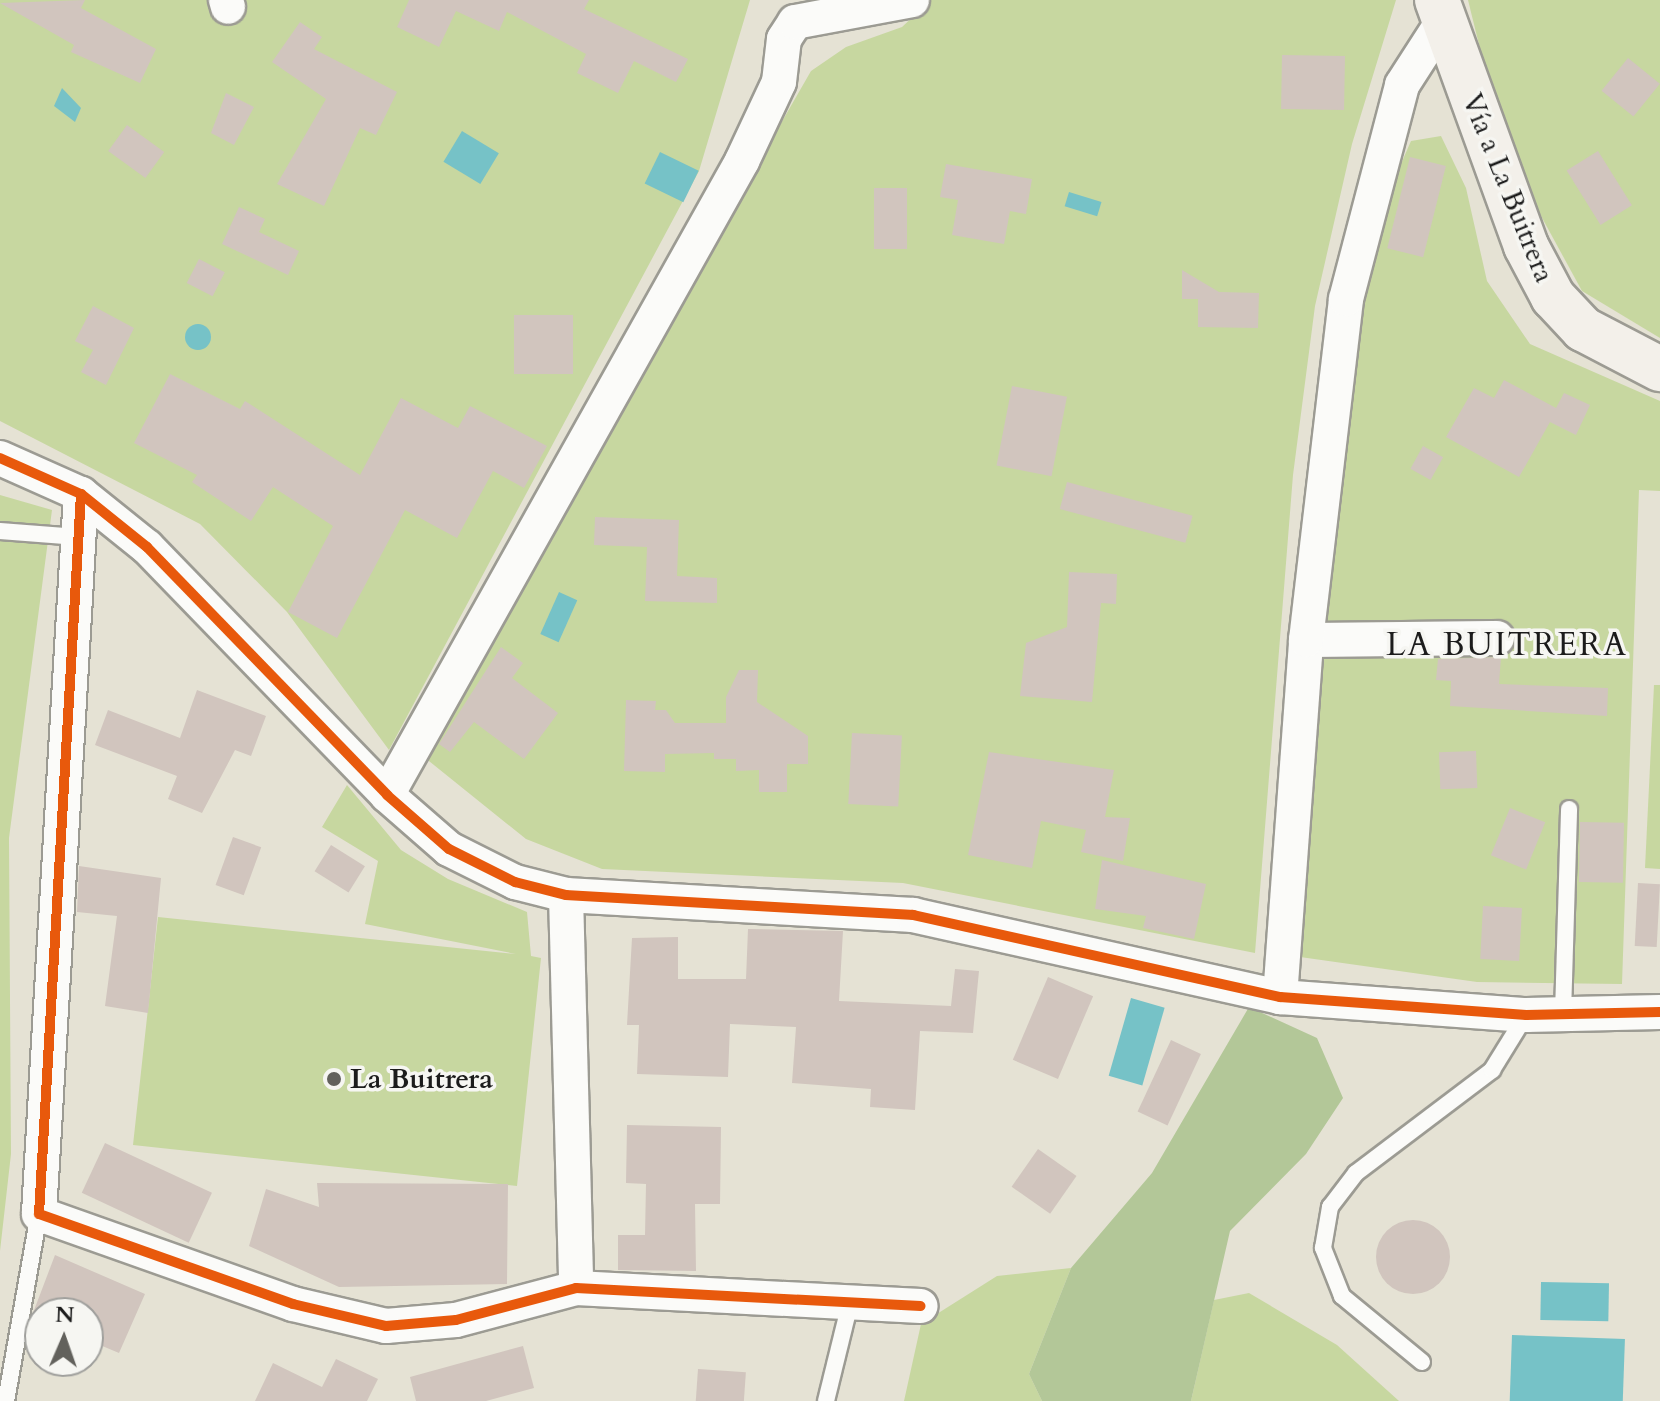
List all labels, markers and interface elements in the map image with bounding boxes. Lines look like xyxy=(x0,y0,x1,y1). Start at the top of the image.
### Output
street label: Vía a La Buitrera xyxy=(1455,89,1561,287)
district label: LA BUITRERA xyxy=(1386,626,1628,664)
place label: La Buitrera xyxy=(350,1062,493,1096)
marker: La Buitrera xyxy=(325,1070,343,1088)
north arrow xyxy=(24,1297,104,1377)
text: N xyxy=(55,1300,75,1330)

